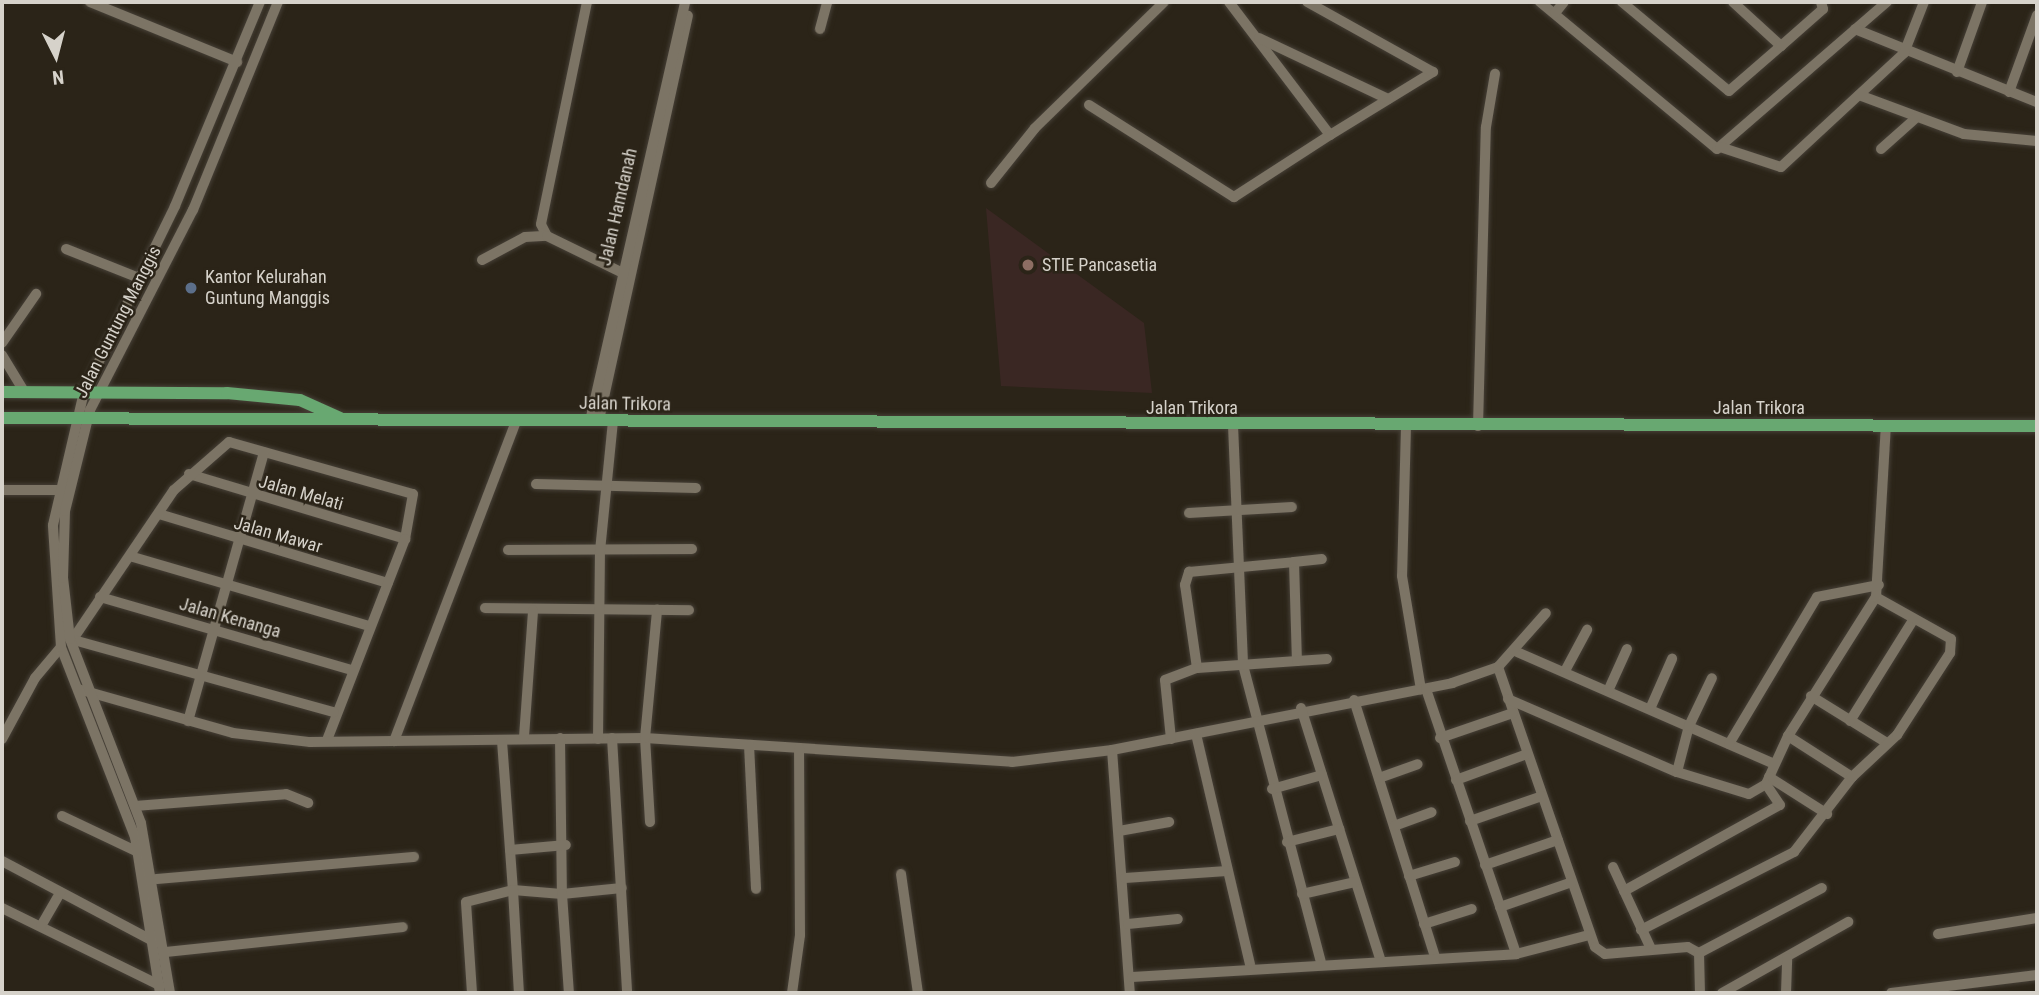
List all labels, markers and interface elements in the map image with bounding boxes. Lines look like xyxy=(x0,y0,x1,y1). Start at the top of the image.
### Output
north arrow xyxy=(21,21,91,91)
text: N xyxy=(51,65,65,89)
street label: Jalan Hamdanah xyxy=(594,146,642,268)
street label: Jalan Guntung Manggis xyxy=(70,242,166,402)
place label: STIE Pancasetia xyxy=(1042,254,1157,276)
marker: STIE Pancasetia xyxy=(1020,257,1036,273)
place label: Kantor Kelurahan Guntung Manggis xyxy=(205,267,330,310)
marker: Kantor Kelurahan Guntung Manggis xyxy=(183,280,199,296)
street label: Jalan Trikora xyxy=(579,392,671,416)
street label: Jalan Trikora xyxy=(1146,397,1238,419)
street label: Jalan Trikora xyxy=(1713,397,1805,419)
street label: Jalan Melati xyxy=(256,471,346,515)
street label: Jalan Mawar xyxy=(231,512,325,558)
street label: Jalan Kenanga xyxy=(177,593,283,643)

